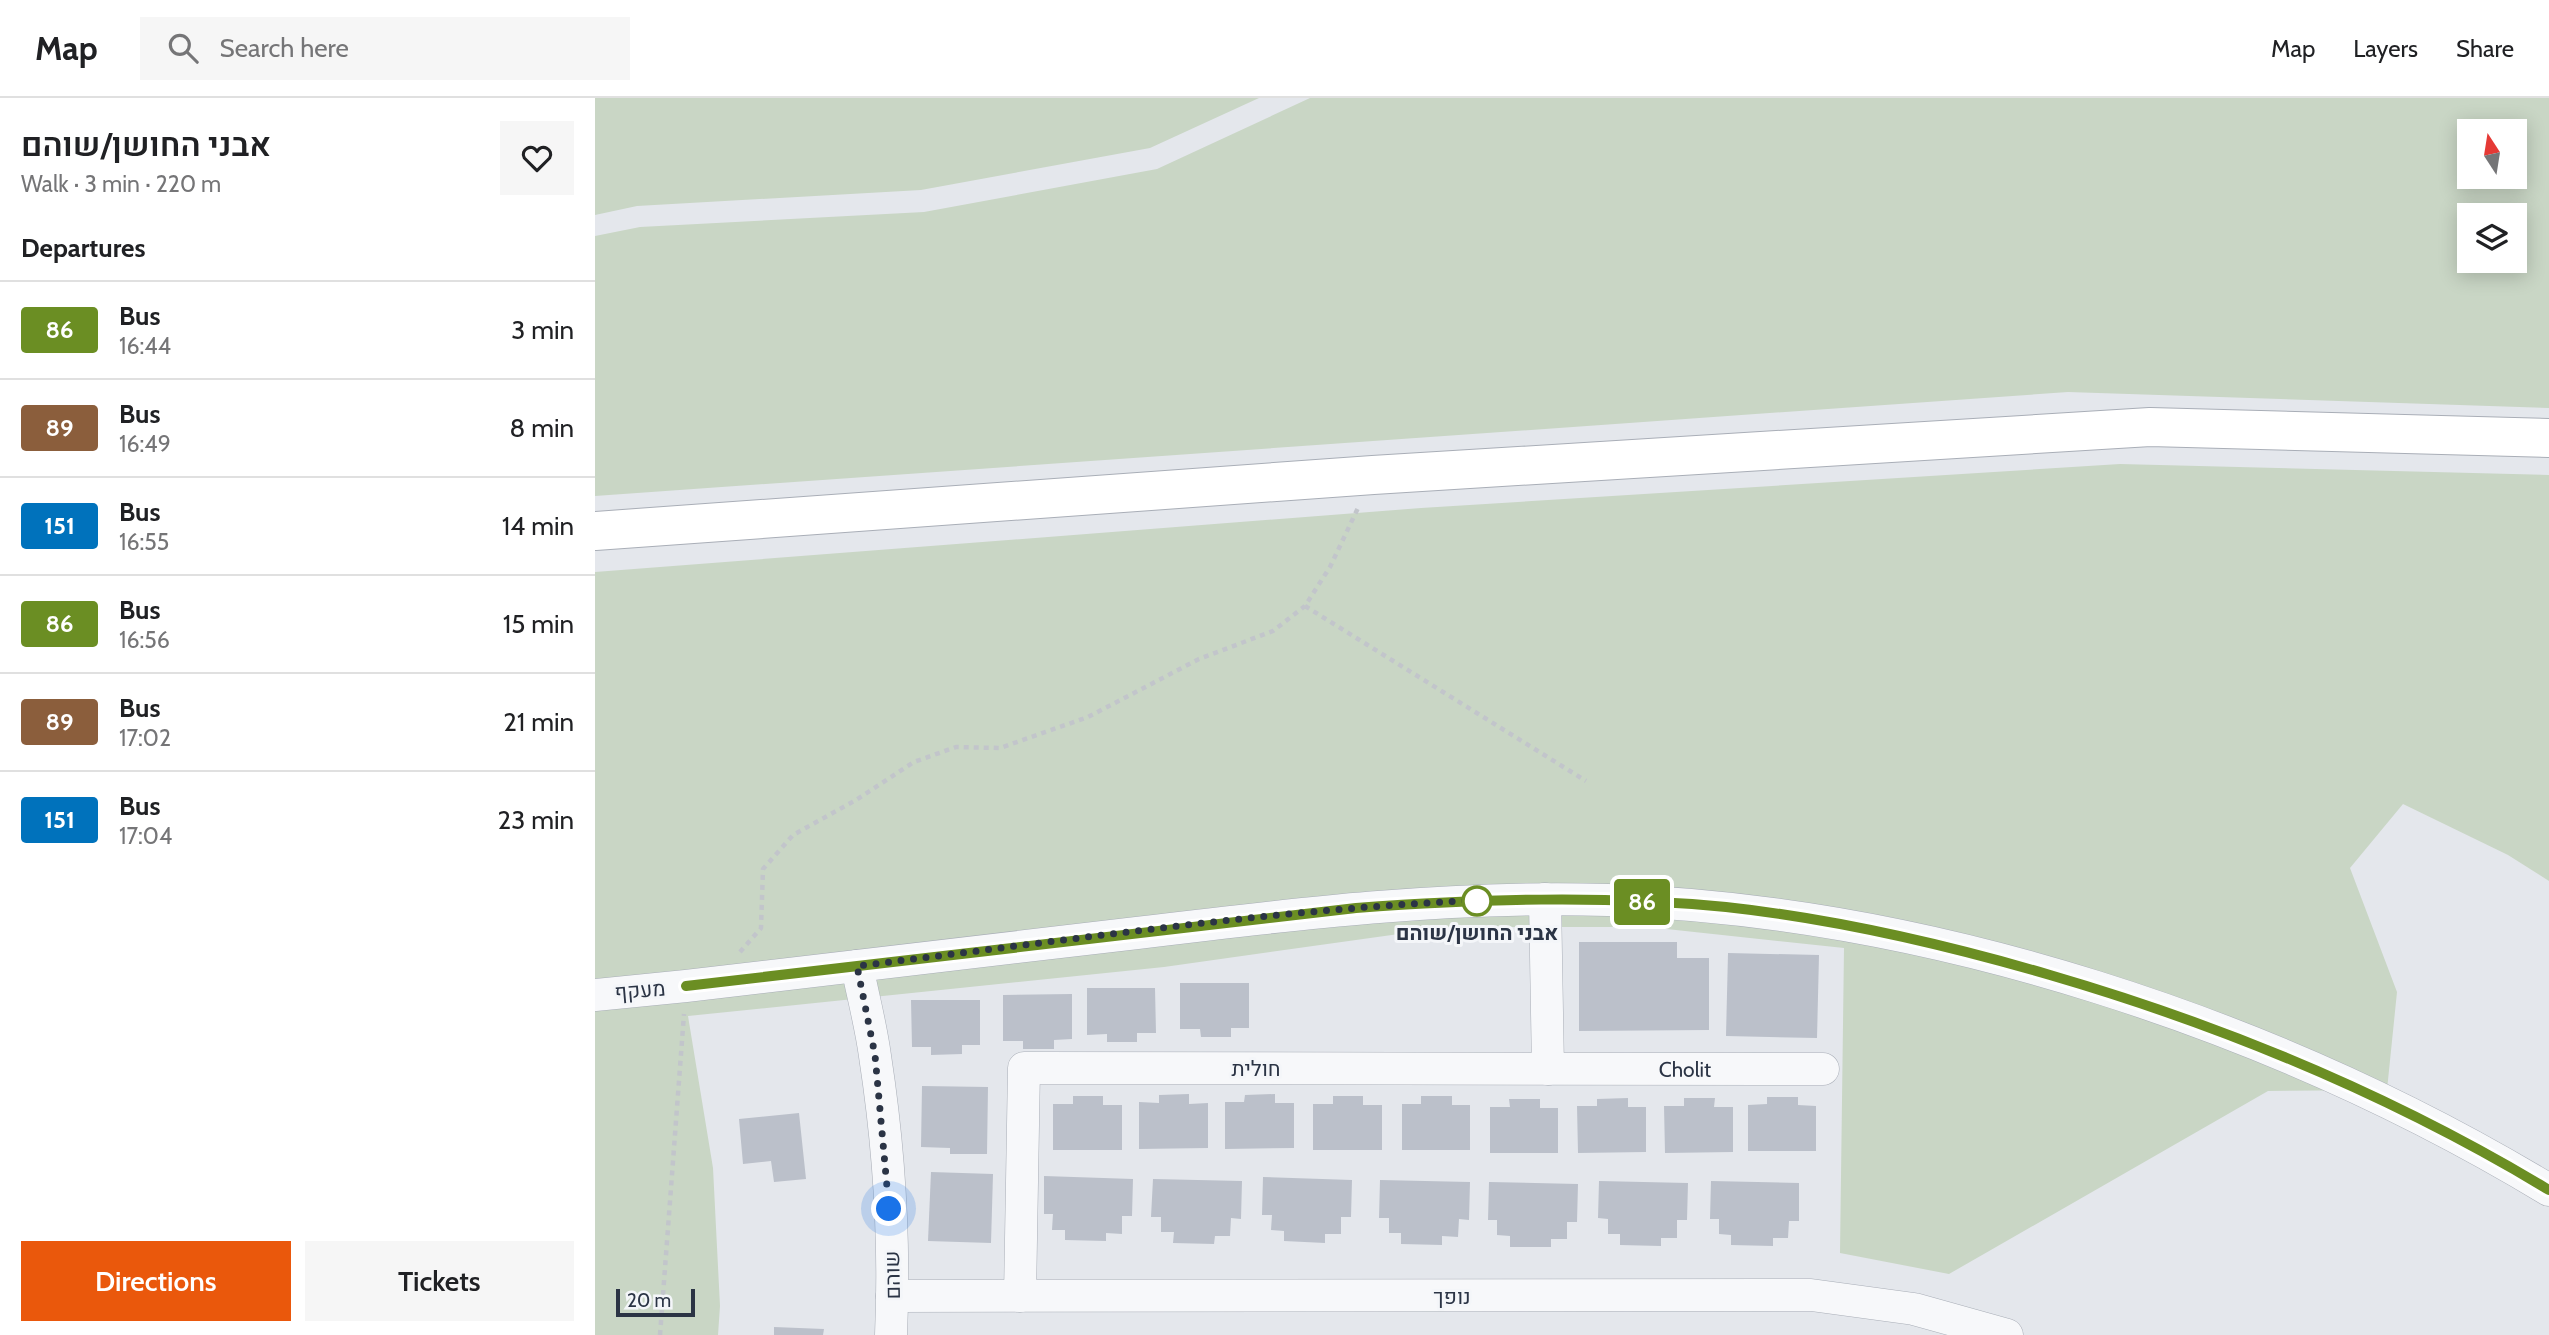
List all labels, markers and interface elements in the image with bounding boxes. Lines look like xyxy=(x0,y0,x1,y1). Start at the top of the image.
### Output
search box xyxy=(140,17,630,80)
text: Map xyxy=(35,28,98,68)
icon: search xyxy=(164,29,202,67)
text: Search here xyxy=(220,32,349,64)
text: Map xyxy=(2271,34,2315,63)
text: Layers xyxy=(2353,34,2418,63)
text: Share xyxy=(2456,34,2514,63)
north arrow xyxy=(2457,119,2527,189)
map controls xyxy=(2457,119,2527,273)
button: heart xyxy=(500,121,574,195)
text: אבני החושן/שוהם xyxy=(21,124,271,164)
text: Walk · 3 min · 220 m xyxy=(21,170,221,198)
button: layers xyxy=(2457,203,2527,273)
text: Departures xyxy=(21,232,145,264)
text: Bus xyxy=(119,300,160,332)
text: 3 min xyxy=(511,314,574,346)
text: 86 xyxy=(46,315,73,344)
text: 16:44 xyxy=(119,332,171,360)
text: Bus xyxy=(119,398,160,430)
text: 8 min xyxy=(510,412,574,444)
text: 89 xyxy=(46,413,73,442)
text: 16:49 xyxy=(119,430,171,458)
text: Bus xyxy=(119,496,160,528)
text: 14 min xyxy=(502,510,574,542)
text: 151 xyxy=(44,511,75,540)
text: 16:55 xyxy=(119,528,169,556)
text: Bus xyxy=(119,594,160,626)
text: 15 min xyxy=(503,608,574,640)
text: 86 xyxy=(46,609,73,638)
text: 16:56 xyxy=(119,626,170,654)
text: Bus xyxy=(119,692,160,724)
text: 21 min xyxy=(503,706,574,738)
text: 89 xyxy=(46,707,73,736)
text: 17:02 xyxy=(119,724,171,752)
text: Bus xyxy=(119,790,160,822)
text: 23 min xyxy=(498,804,574,836)
text: 151 xyxy=(44,805,75,834)
text: 17:04 xyxy=(119,822,172,850)
line badge: 86 xyxy=(1611,879,1673,925)
marker: אבני החושן/שוהם xyxy=(1462,886,1492,916)
text: 86 xyxy=(1628,887,1656,916)
place label: אבני החושן/שוהם xyxy=(1396,920,1558,945)
street label: מעקף xyxy=(614,975,666,1005)
street label: חולית xyxy=(1231,1056,1281,1081)
street label: Cholit xyxy=(1659,1056,1711,1081)
your location xyxy=(871,1191,906,1226)
button: Directions xyxy=(21,1241,291,1321)
button: Tickets xyxy=(305,1241,574,1321)
street label: שוהם xyxy=(879,1251,905,1299)
street label: נופך xyxy=(1433,1284,1471,1309)
scale bar xyxy=(616,1286,695,1318)
text: 20 m xyxy=(627,1289,671,1312)

